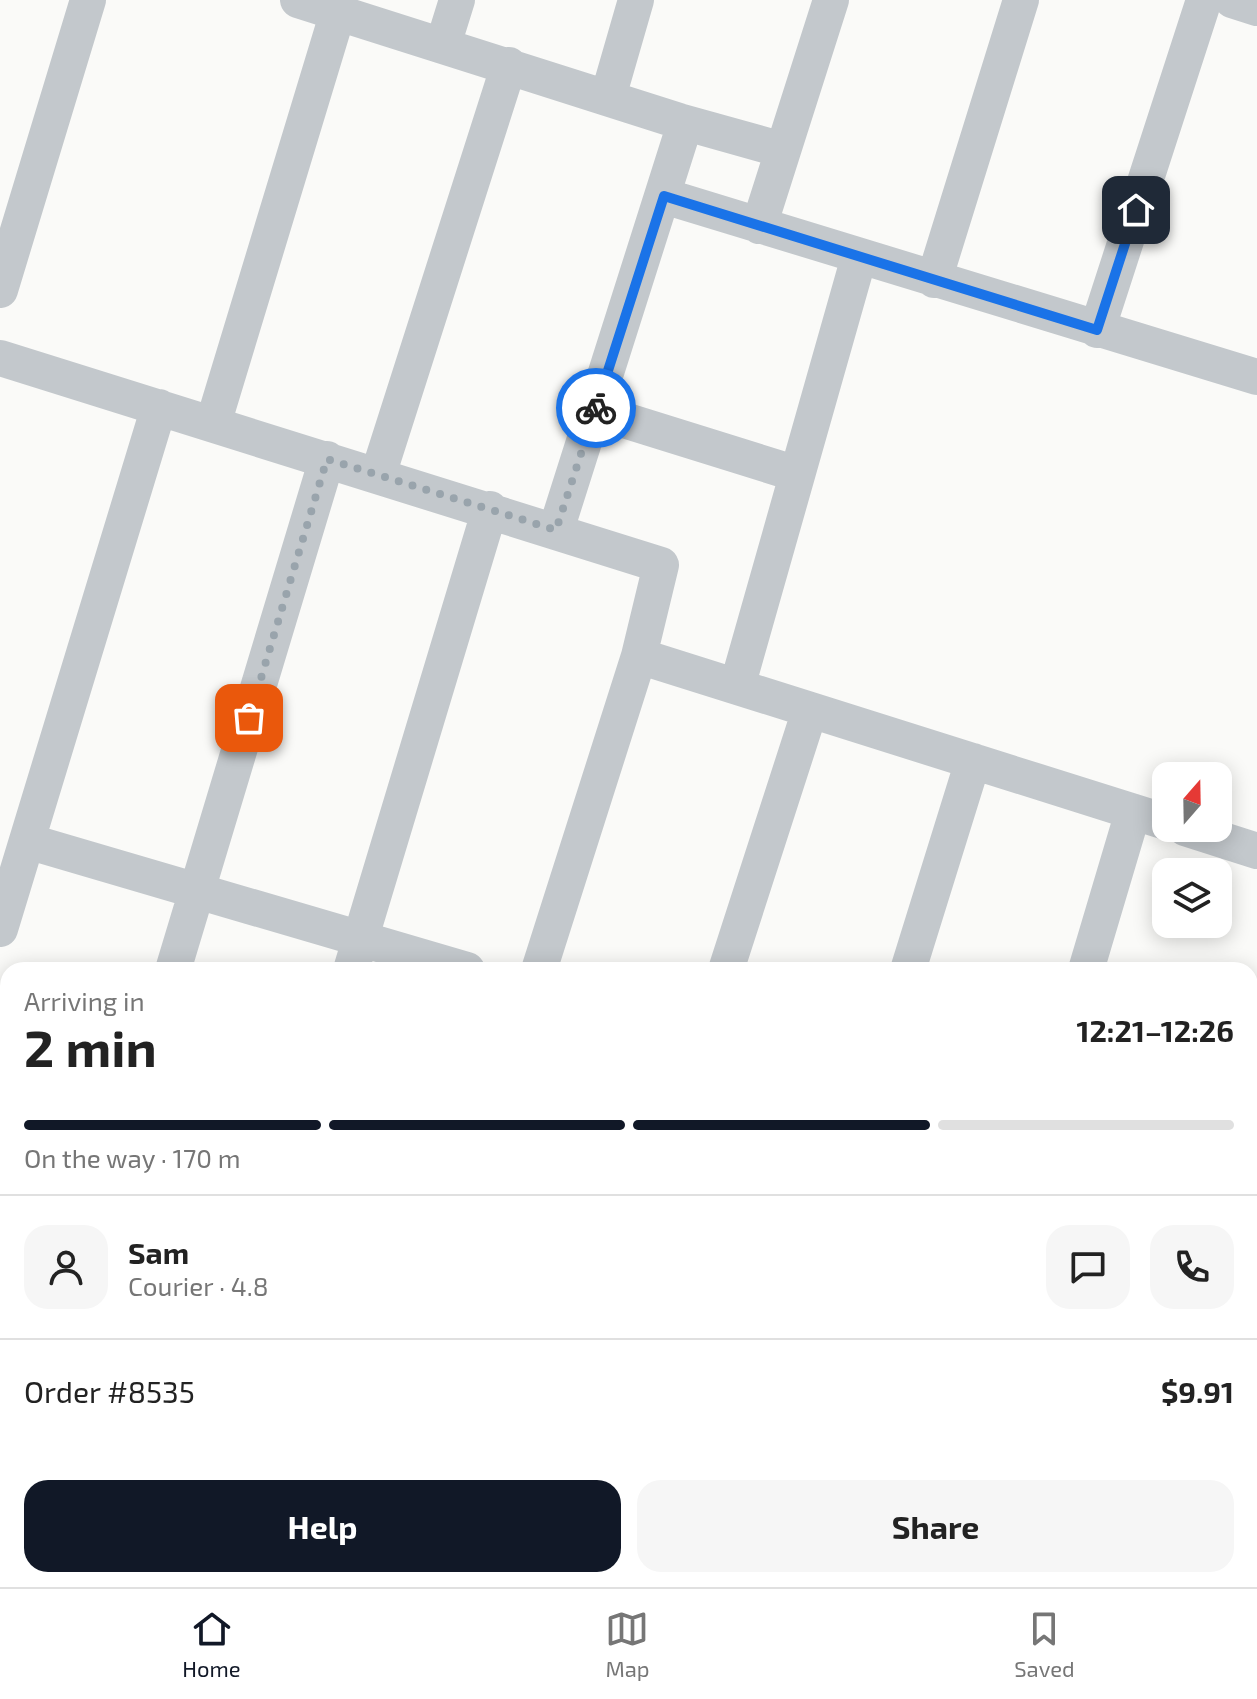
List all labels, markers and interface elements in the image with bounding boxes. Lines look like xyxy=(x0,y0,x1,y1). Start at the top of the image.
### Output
pin xyxy=(1102,176,1170,244)
icon: home xyxy=(1114,188,1158,232)
courier xyxy=(556,368,636,448)
icon: bike xyxy=(574,386,618,430)
pin xyxy=(215,684,283,752)
icon: bag xyxy=(227,696,271,740)
north arrow xyxy=(1152,762,1232,842)
map controls xyxy=(1152,762,1232,938)
button: layers xyxy=(1152,858,1232,938)
text: Arriving in xyxy=(24,985,145,1016)
text: 12:21–12:26 xyxy=(1076,1012,1234,1048)
text: 2 min xyxy=(24,1015,157,1077)
text: On the way · 170 m xyxy=(24,1142,241,1173)
button: person xyxy=(24,1225,108,1309)
button: chat xyxy=(1046,1225,1130,1309)
button: phone xyxy=(1150,1225,1234,1309)
text: Sam xyxy=(128,1234,189,1270)
text: Courier · 4.8 xyxy=(128,1270,269,1301)
text: Order #8535 xyxy=(24,1373,195,1409)
text: $9.91 xyxy=(1161,1373,1234,1409)
button: Help xyxy=(24,1480,621,1572)
button: Share xyxy=(637,1480,1234,1572)
tab: Home xyxy=(182,1607,241,1681)
tab: Map xyxy=(605,1607,650,1681)
tab: Saved xyxy=(1014,1607,1075,1681)

